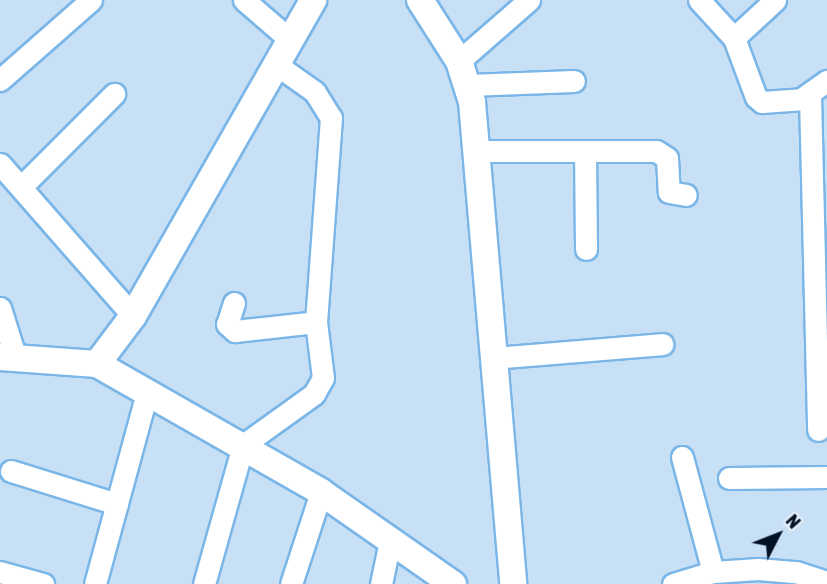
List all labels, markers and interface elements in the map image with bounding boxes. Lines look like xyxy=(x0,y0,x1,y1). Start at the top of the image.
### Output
north arrow xyxy=(743,500,813,570)
text: N xyxy=(782,509,806,532)

